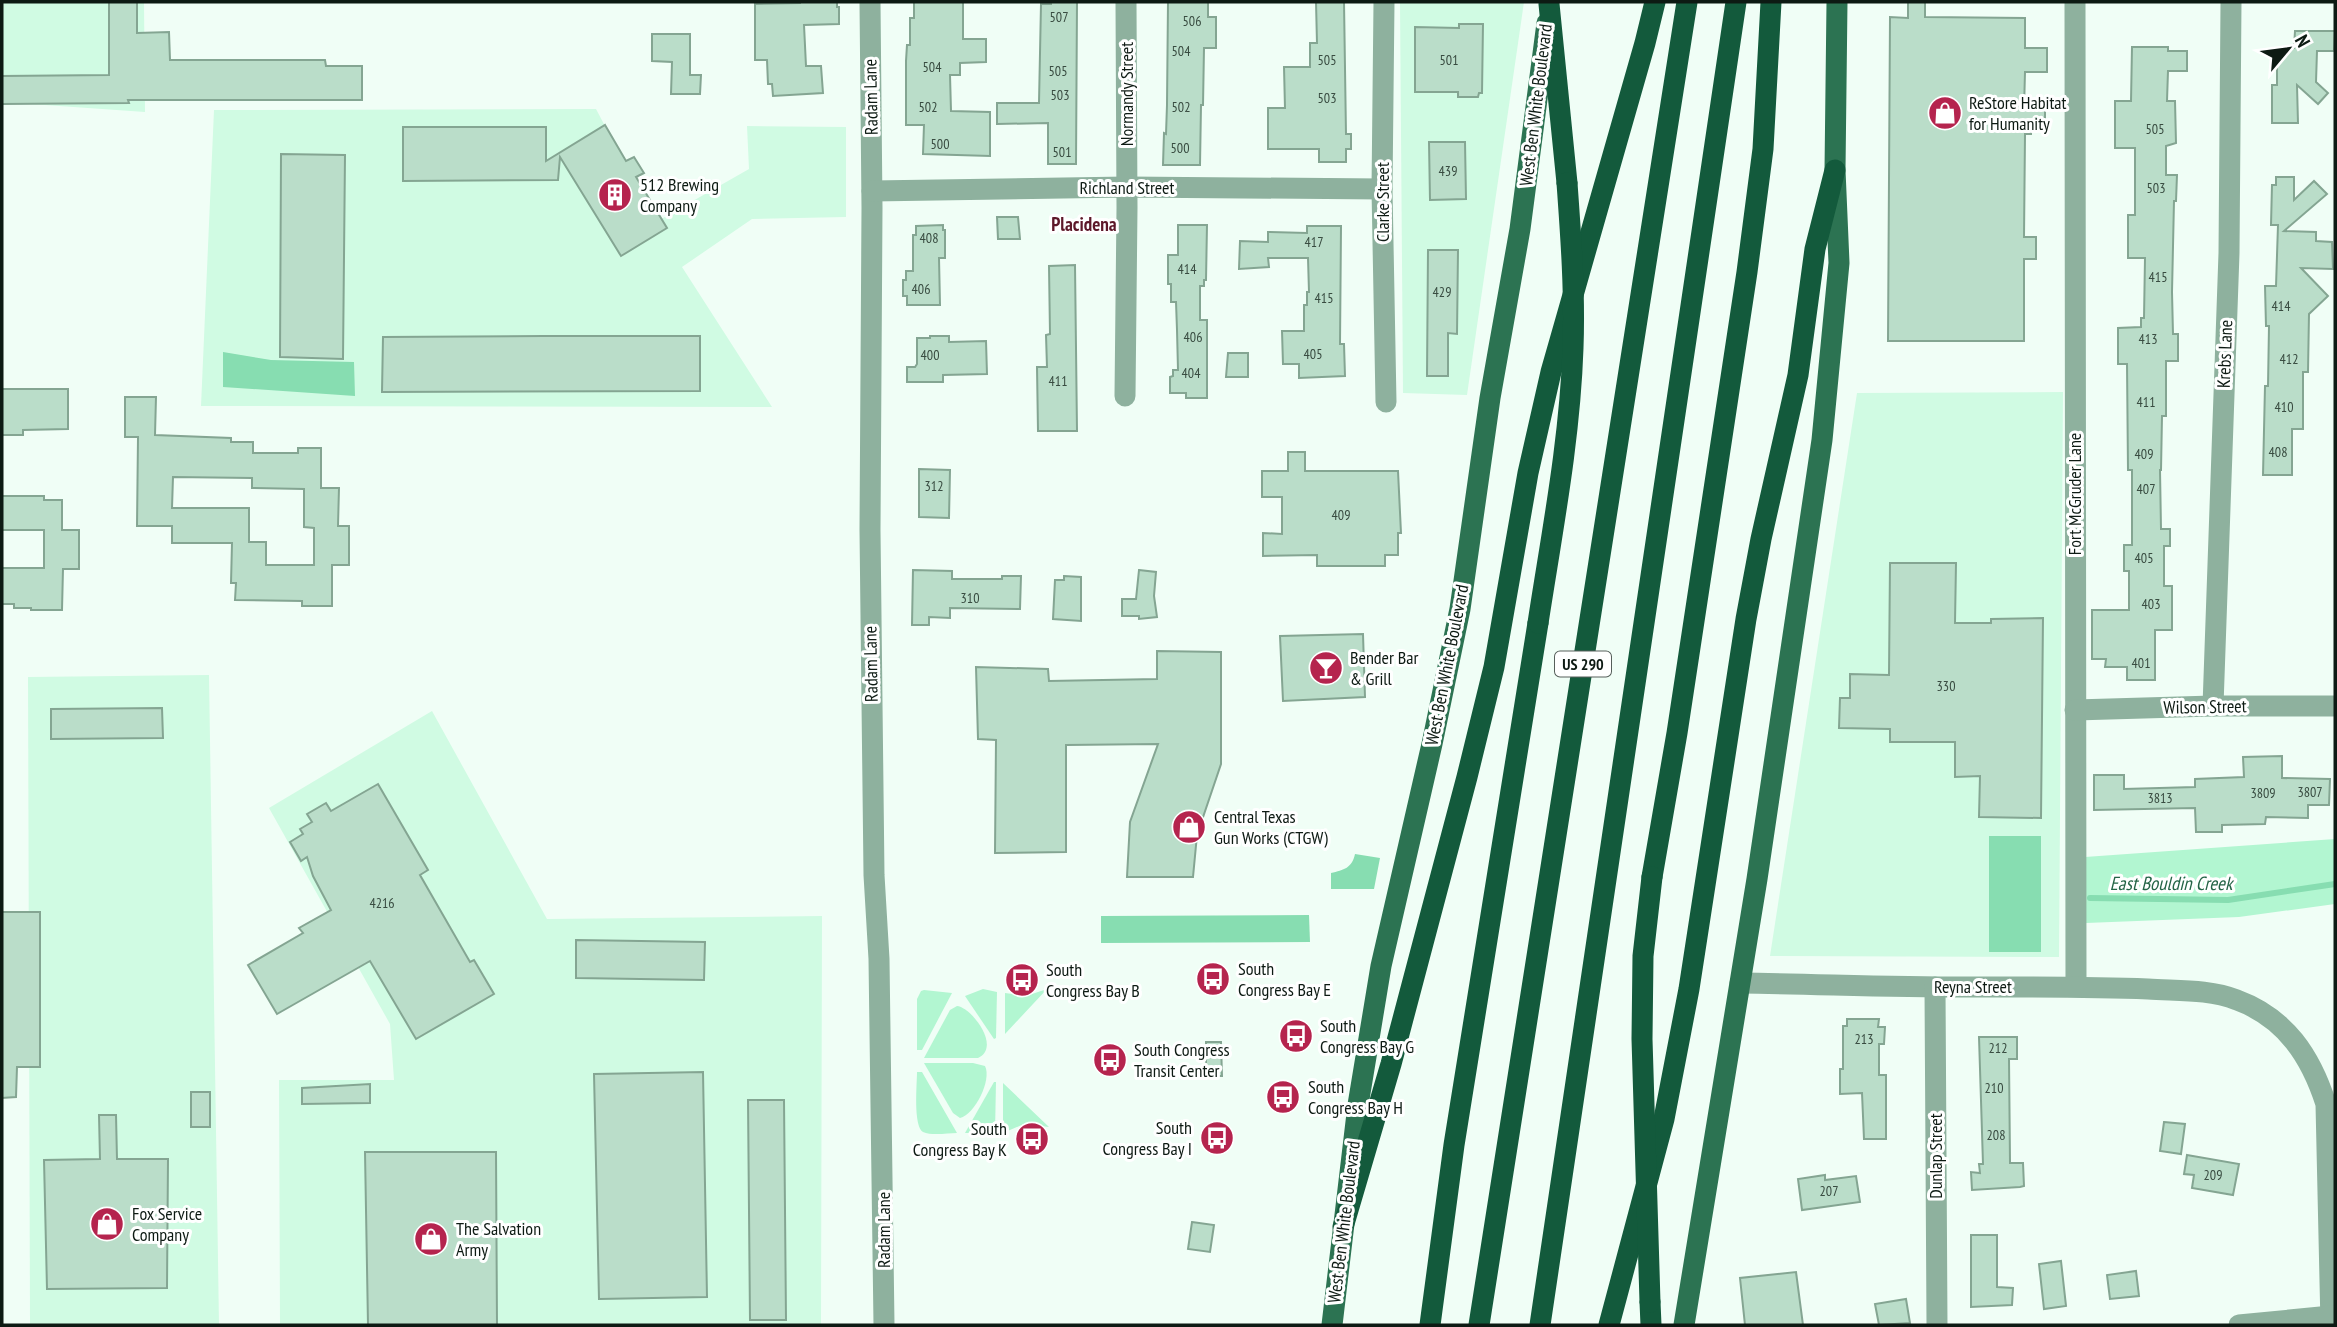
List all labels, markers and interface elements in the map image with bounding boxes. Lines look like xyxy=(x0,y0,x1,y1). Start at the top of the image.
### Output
house number: 507 xyxy=(1050,8,1068,26)
house number: 506 xyxy=(1183,12,1201,30)
north arrow xyxy=(2253,14,2323,84)
street label: West Ben White Boulevard xyxy=(1514,22,1557,187)
text: N xyxy=(2290,30,2316,51)
street label: Normandy Street xyxy=(1115,42,1138,146)
house number: 504 xyxy=(1172,42,1191,60)
house number: 505 xyxy=(1318,51,1336,69)
house number: 501 xyxy=(1440,51,1458,69)
house number: 504 xyxy=(923,58,942,76)
street label: Radam Lane xyxy=(858,59,883,135)
house number: 505 xyxy=(1049,62,1067,80)
house number: 503 xyxy=(1051,86,1069,104)
house number: 503 xyxy=(1318,89,1336,107)
place label: ReStore Habitat for Humanity xyxy=(1969,91,2067,135)
shop icon: ReStore Habitat for Humanity xyxy=(1926,94,1964,132)
house number: 502 xyxy=(919,98,937,116)
house number: 502 xyxy=(1172,98,1190,116)
house number: 505 xyxy=(2146,120,2164,138)
house number: 500 xyxy=(931,135,949,153)
house number: 500 xyxy=(1171,139,1189,157)
house number: 501 xyxy=(1053,143,1071,161)
street label: Clarke Street xyxy=(1371,162,1394,242)
house number: 439 xyxy=(1439,162,1457,180)
place label: 512 Brewing Company xyxy=(640,173,719,217)
building icon: 512 Brewing Company xyxy=(596,176,634,214)
street label: Richland Street xyxy=(1079,176,1175,199)
house number: 503 xyxy=(2147,179,2165,197)
district label: Placidena xyxy=(1051,212,1117,236)
house number: 408 xyxy=(920,229,938,247)
house number: 417 xyxy=(1305,233,1323,251)
house number: 414 xyxy=(1178,260,1197,278)
house number: 415 xyxy=(2149,268,2167,286)
house number: 406 xyxy=(912,280,930,298)
house number: 429 xyxy=(1433,283,1451,301)
house number: 415 xyxy=(1315,289,1333,307)
house number: 414 xyxy=(2272,297,2291,315)
street label: Krebs Lane xyxy=(2212,319,2237,389)
house number: 406 xyxy=(1184,328,1202,346)
house number: 413 xyxy=(2139,330,2157,348)
house number: 405 xyxy=(1304,345,1322,363)
house number: 400 xyxy=(921,346,939,364)
house number: 412 xyxy=(2280,350,2298,368)
house number: 404 xyxy=(1182,364,1201,382)
house number: 411 xyxy=(1049,372,1067,390)
house number: 411 xyxy=(2137,393,2155,411)
house number: 410 xyxy=(2275,398,2293,416)
street label: Fort McGruder Lane xyxy=(2063,433,2086,555)
house number: 408 xyxy=(2269,443,2287,461)
house number: 409 xyxy=(2135,445,2153,463)
house number: 312 xyxy=(925,477,943,495)
house number: 407 xyxy=(2137,480,2155,498)
house number: 409 xyxy=(1332,506,1350,524)
house number: 405 xyxy=(2135,549,2153,567)
street label: West Ben White Boulevard xyxy=(1420,583,1473,747)
house number: 310 xyxy=(961,589,979,607)
house number: 403 xyxy=(2142,595,2160,613)
street label: Radam Lane xyxy=(858,626,883,702)
place label: Bender Bar & Grill xyxy=(1350,646,1418,690)
bar icon: Bender Bar & Grill xyxy=(1307,649,1345,687)
road number: US 290 xyxy=(1555,652,1611,677)
house number: 401 xyxy=(2132,654,2150,672)
house number: 330 xyxy=(1937,677,1955,695)
street label: Wilson Street xyxy=(2163,694,2247,719)
house number: 3807 xyxy=(2297,783,2323,801)
house number: 3809 xyxy=(2250,784,2276,802)
house number: 3813 xyxy=(2147,789,2173,807)
place label: Central Texas Gun Works (CTGW) xyxy=(1214,805,1328,849)
shop icon: Central Texas Gun Works (CTGW) xyxy=(1170,808,1208,846)
water label: East Bouldin Creek xyxy=(2110,871,2235,895)
house number: 4216 xyxy=(369,894,395,912)
place label: South Congress Bay E xyxy=(1238,957,1331,1001)
place label: South Congress Bay B xyxy=(1046,958,1140,1002)
bus stop icon: South Congress Bay E xyxy=(1194,960,1232,998)
bus stop icon: South Congress Bay B xyxy=(1003,961,1041,999)
street label: Reyna Street xyxy=(1934,975,2012,998)
place label: South Congress Bay G xyxy=(1320,1014,1414,1058)
bus stop icon: South Congress Bay G xyxy=(1277,1017,1315,1055)
house number: 213 xyxy=(1855,1030,1873,1048)
place label: South Congress Transit Center xyxy=(1134,1038,1230,1082)
house number: 212 xyxy=(1989,1039,2007,1057)
bus stop icon: South Congress Transit Center xyxy=(1091,1041,1129,1079)
place label: South Congress Bay H xyxy=(1308,1075,1403,1119)
bus stop icon: South Congress Bay H xyxy=(1264,1078,1302,1116)
house number: 210 xyxy=(1985,1079,2003,1097)
street label: Dunlap Street xyxy=(1924,1113,1947,1199)
place label: South Congress Bay I xyxy=(1103,1116,1192,1160)
place label: South Congress Bay K xyxy=(913,1117,1007,1161)
bus stop icon: South Congress Bay I xyxy=(1198,1119,1236,1157)
bus stop icon: South Congress Bay K xyxy=(1013,1120,1051,1158)
house number: 208 xyxy=(1987,1126,2005,1144)
street label: West Ben White Boulevard xyxy=(1322,1139,1365,1304)
house number: 209 xyxy=(2204,1166,2222,1184)
house number: 207 xyxy=(1820,1182,1838,1200)
street label: Radam Lane xyxy=(872,1192,895,1268)
place label: Fox Service Company xyxy=(132,1202,202,1246)
shop icon: Fox Service Company xyxy=(88,1205,126,1243)
place label: The Salvation Army xyxy=(456,1217,541,1261)
shop icon: The Salvation Army xyxy=(412,1220,450,1258)

